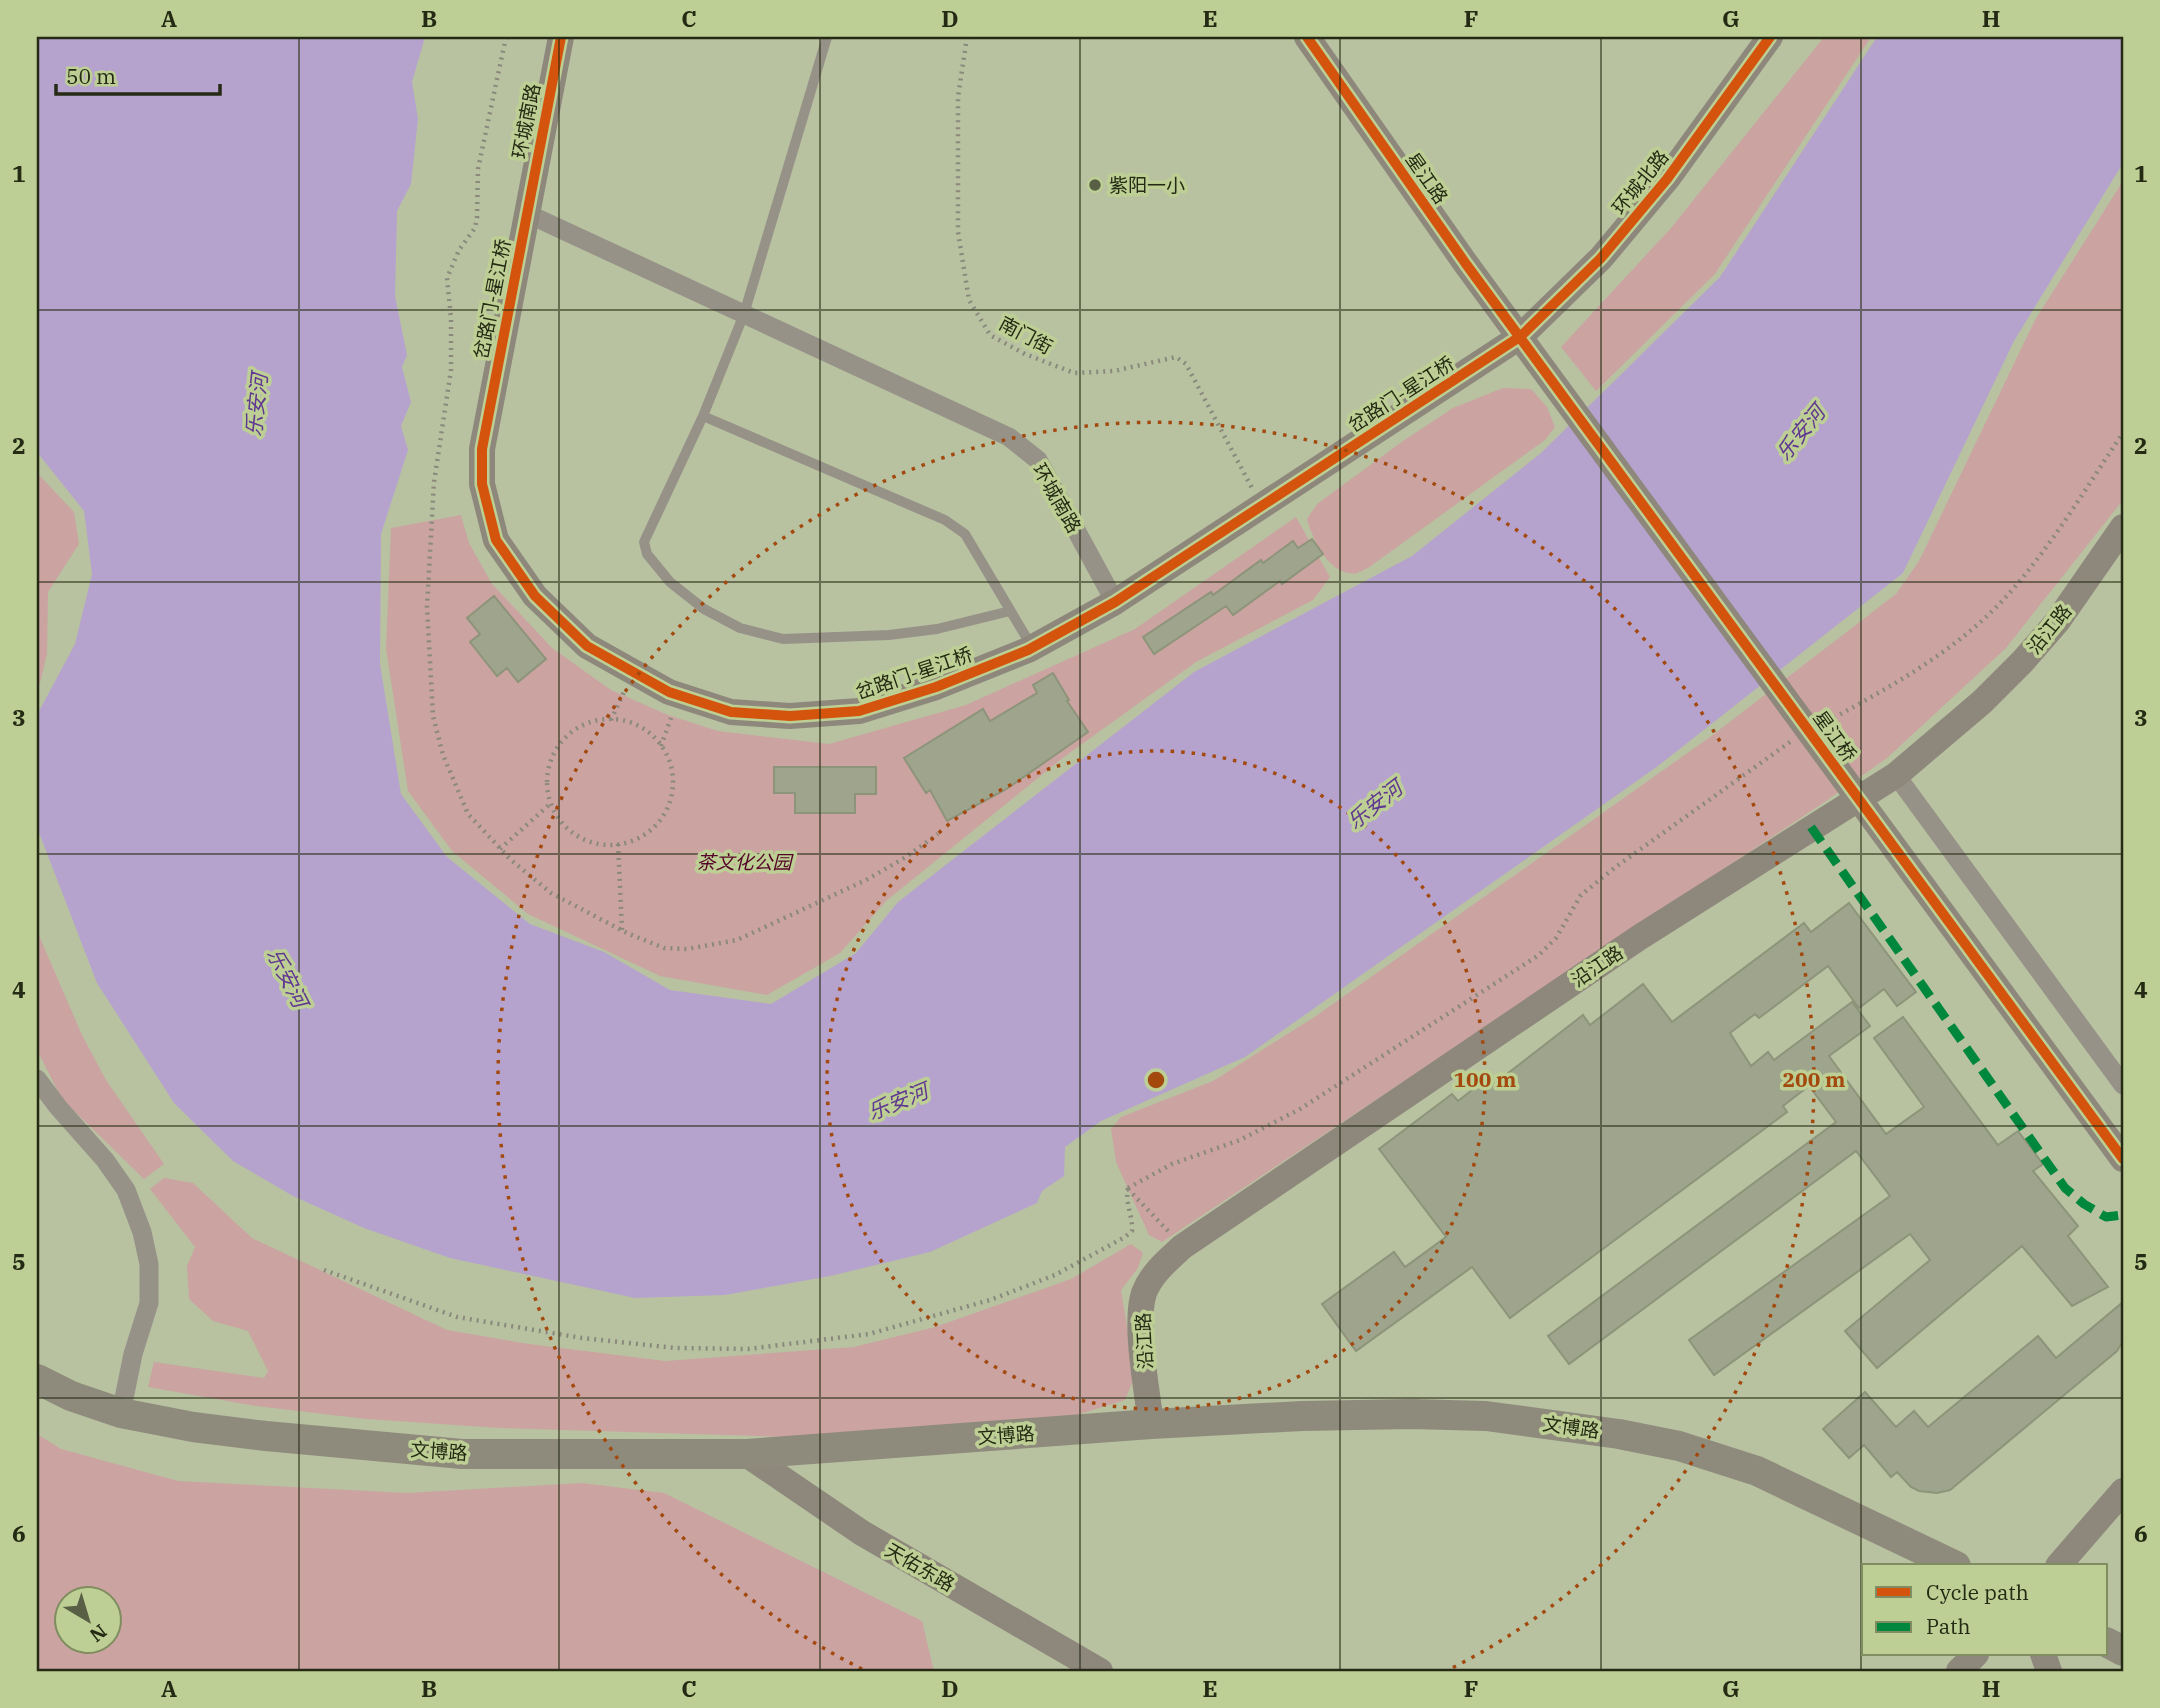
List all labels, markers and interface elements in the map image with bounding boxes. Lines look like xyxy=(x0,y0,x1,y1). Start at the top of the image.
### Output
text: A xyxy=(161,3,177,33)
text: B xyxy=(421,3,437,33)
text: C xyxy=(681,3,697,33)
text: D xyxy=(941,3,959,33)
text: E xyxy=(1202,3,1218,33)
text: F xyxy=(1464,3,1478,33)
text: G xyxy=(1722,3,1740,33)
text: H xyxy=(1982,3,2000,33)
scale bar xyxy=(56,52,220,96)
text: 50 m xyxy=(66,62,116,90)
street label: 环城南路 xyxy=(507,81,545,161)
street label: 环城北路 xyxy=(1607,145,1673,219)
street label: 星江路 xyxy=(1401,148,1453,208)
text: 1 xyxy=(12,158,26,188)
text: 1 xyxy=(2134,158,2148,188)
place label: 紫阳一小 xyxy=(1109,173,1185,197)
marker: 紫阳一小 xyxy=(1087,177,1103,193)
street label: 岔路门-星江桥 xyxy=(469,237,515,361)
street label: 南门街 xyxy=(995,311,1057,359)
street label: 岔路门-星江桥 xyxy=(1344,351,1458,437)
water label: 乐安河 xyxy=(239,368,274,438)
water label: 乐安河 xyxy=(1770,396,1833,466)
text: 2 xyxy=(12,430,26,460)
text: 2 xyxy=(2134,430,2148,460)
street label: 环城南路 xyxy=(1028,459,1086,537)
street label: 沿江路 xyxy=(2022,599,2076,659)
street label: 岔路门-星江桥 xyxy=(853,642,975,704)
text: 3 xyxy=(12,702,26,732)
text: 3 xyxy=(2134,702,2148,732)
street label: 星江桥 xyxy=(1809,706,1861,766)
water label: 乐安河 xyxy=(1341,771,1411,835)
park label: 茶文化公园 xyxy=(696,850,794,874)
street label: 沿江路 xyxy=(1567,940,1627,992)
water label: 乐安河 xyxy=(261,943,316,1016)
text: 4 xyxy=(12,974,26,1004)
text: 4 xyxy=(2134,974,2148,1004)
text: 100 m xyxy=(1453,1065,1517,1093)
text: 200 m xyxy=(1782,1065,1846,1093)
centre of rings xyxy=(1144,1068,1168,1092)
water label: 乐安河 xyxy=(863,1075,936,1126)
text: 5 xyxy=(12,1246,26,1276)
text: 5 xyxy=(2134,1246,2148,1276)
street label: 沿江路 xyxy=(1131,1312,1157,1370)
street label: 文博路 xyxy=(1541,1411,1601,1443)
street label: 文博路 xyxy=(977,1421,1035,1449)
street label: 文博路 xyxy=(410,1437,468,1465)
text: 6 xyxy=(12,1518,26,1548)
text: 6 xyxy=(2134,1518,2148,1548)
street label: 天佑东路 xyxy=(881,1538,959,1596)
legend xyxy=(1862,1564,2108,1656)
text: Cycle path xyxy=(1926,1578,2029,1606)
north arrow xyxy=(52,1586,122,1656)
text: Path xyxy=(1926,1612,1971,1640)
text: N xyxy=(85,1619,112,1647)
text: A xyxy=(161,1673,177,1703)
text: B xyxy=(421,1673,437,1703)
text: C xyxy=(681,1673,697,1703)
text: D xyxy=(941,1673,959,1703)
text: E xyxy=(1202,1673,1218,1703)
text: F xyxy=(1464,1673,1478,1703)
text: G xyxy=(1722,1673,1740,1703)
text: H xyxy=(1982,1673,2000,1703)

